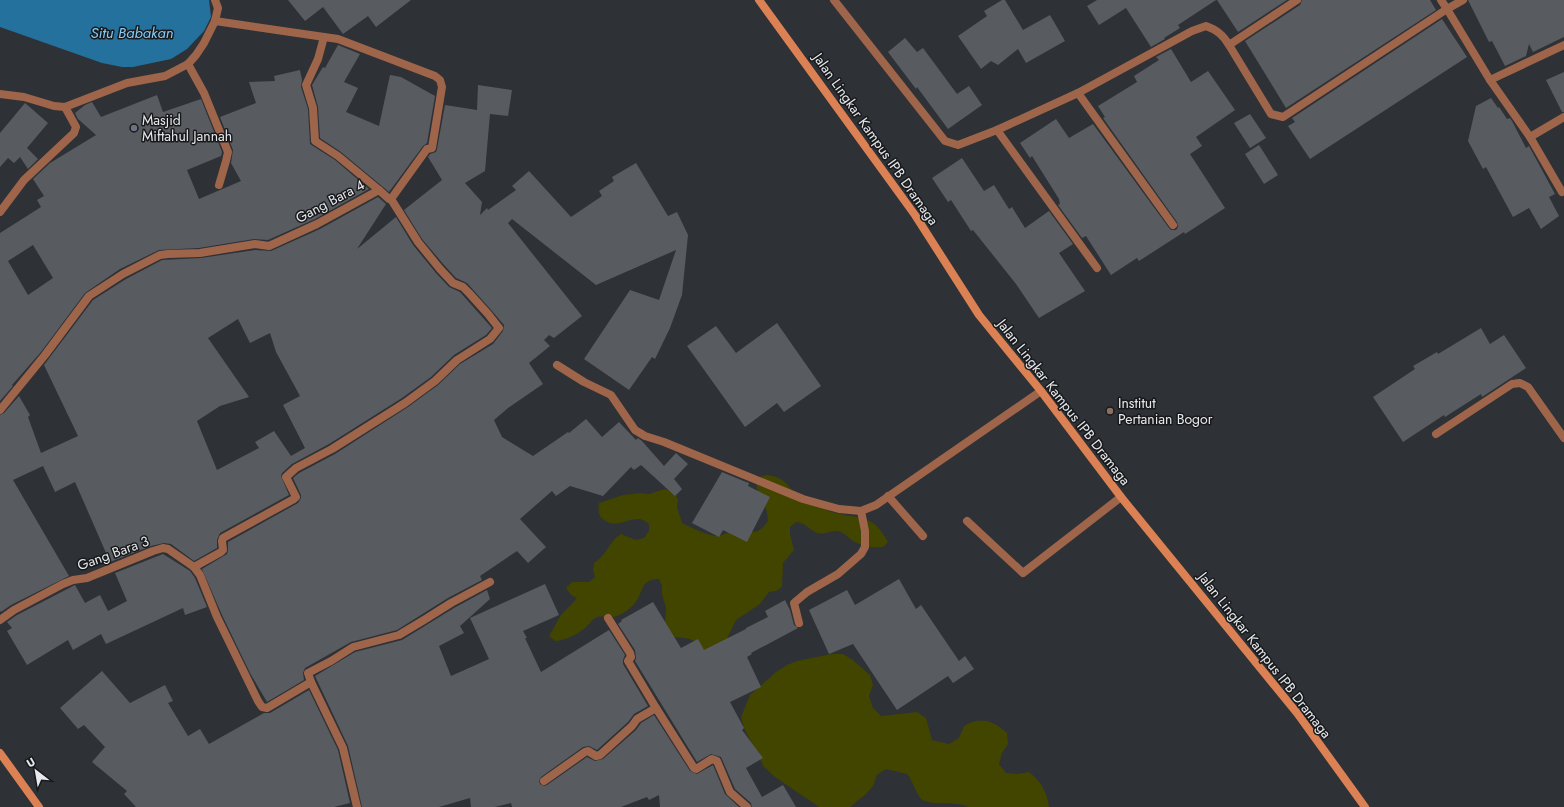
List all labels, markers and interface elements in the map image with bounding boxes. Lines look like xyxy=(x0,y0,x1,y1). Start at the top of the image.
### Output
water label: Situ Babakan xyxy=(91,22,173,44)
street label: Jalan Lingkar Kampus IPB Dramaga xyxy=(808,47,943,229)
place label: Masjid Miftahul Jannah xyxy=(142,110,232,146)
marker: Masjid Miftahul Jannah xyxy=(129,123,139,133)
street label: Gang Bara 4 xyxy=(292,174,368,228)
street label: Jalan Lingkar Kampus IPB Dramaga xyxy=(991,313,1135,489)
place label: Institut Pertanian Bogor xyxy=(1118,393,1213,429)
marker: Institut Pertanian Bogor xyxy=(1105,406,1115,416)
street label: Gang Bara 3 xyxy=(74,531,152,575)
street label: Jalan Lingkar Kampus IPB Dramaga xyxy=(1192,566,1336,742)
north arrow xyxy=(16,751,56,791)
text: U xyxy=(23,754,38,771)

